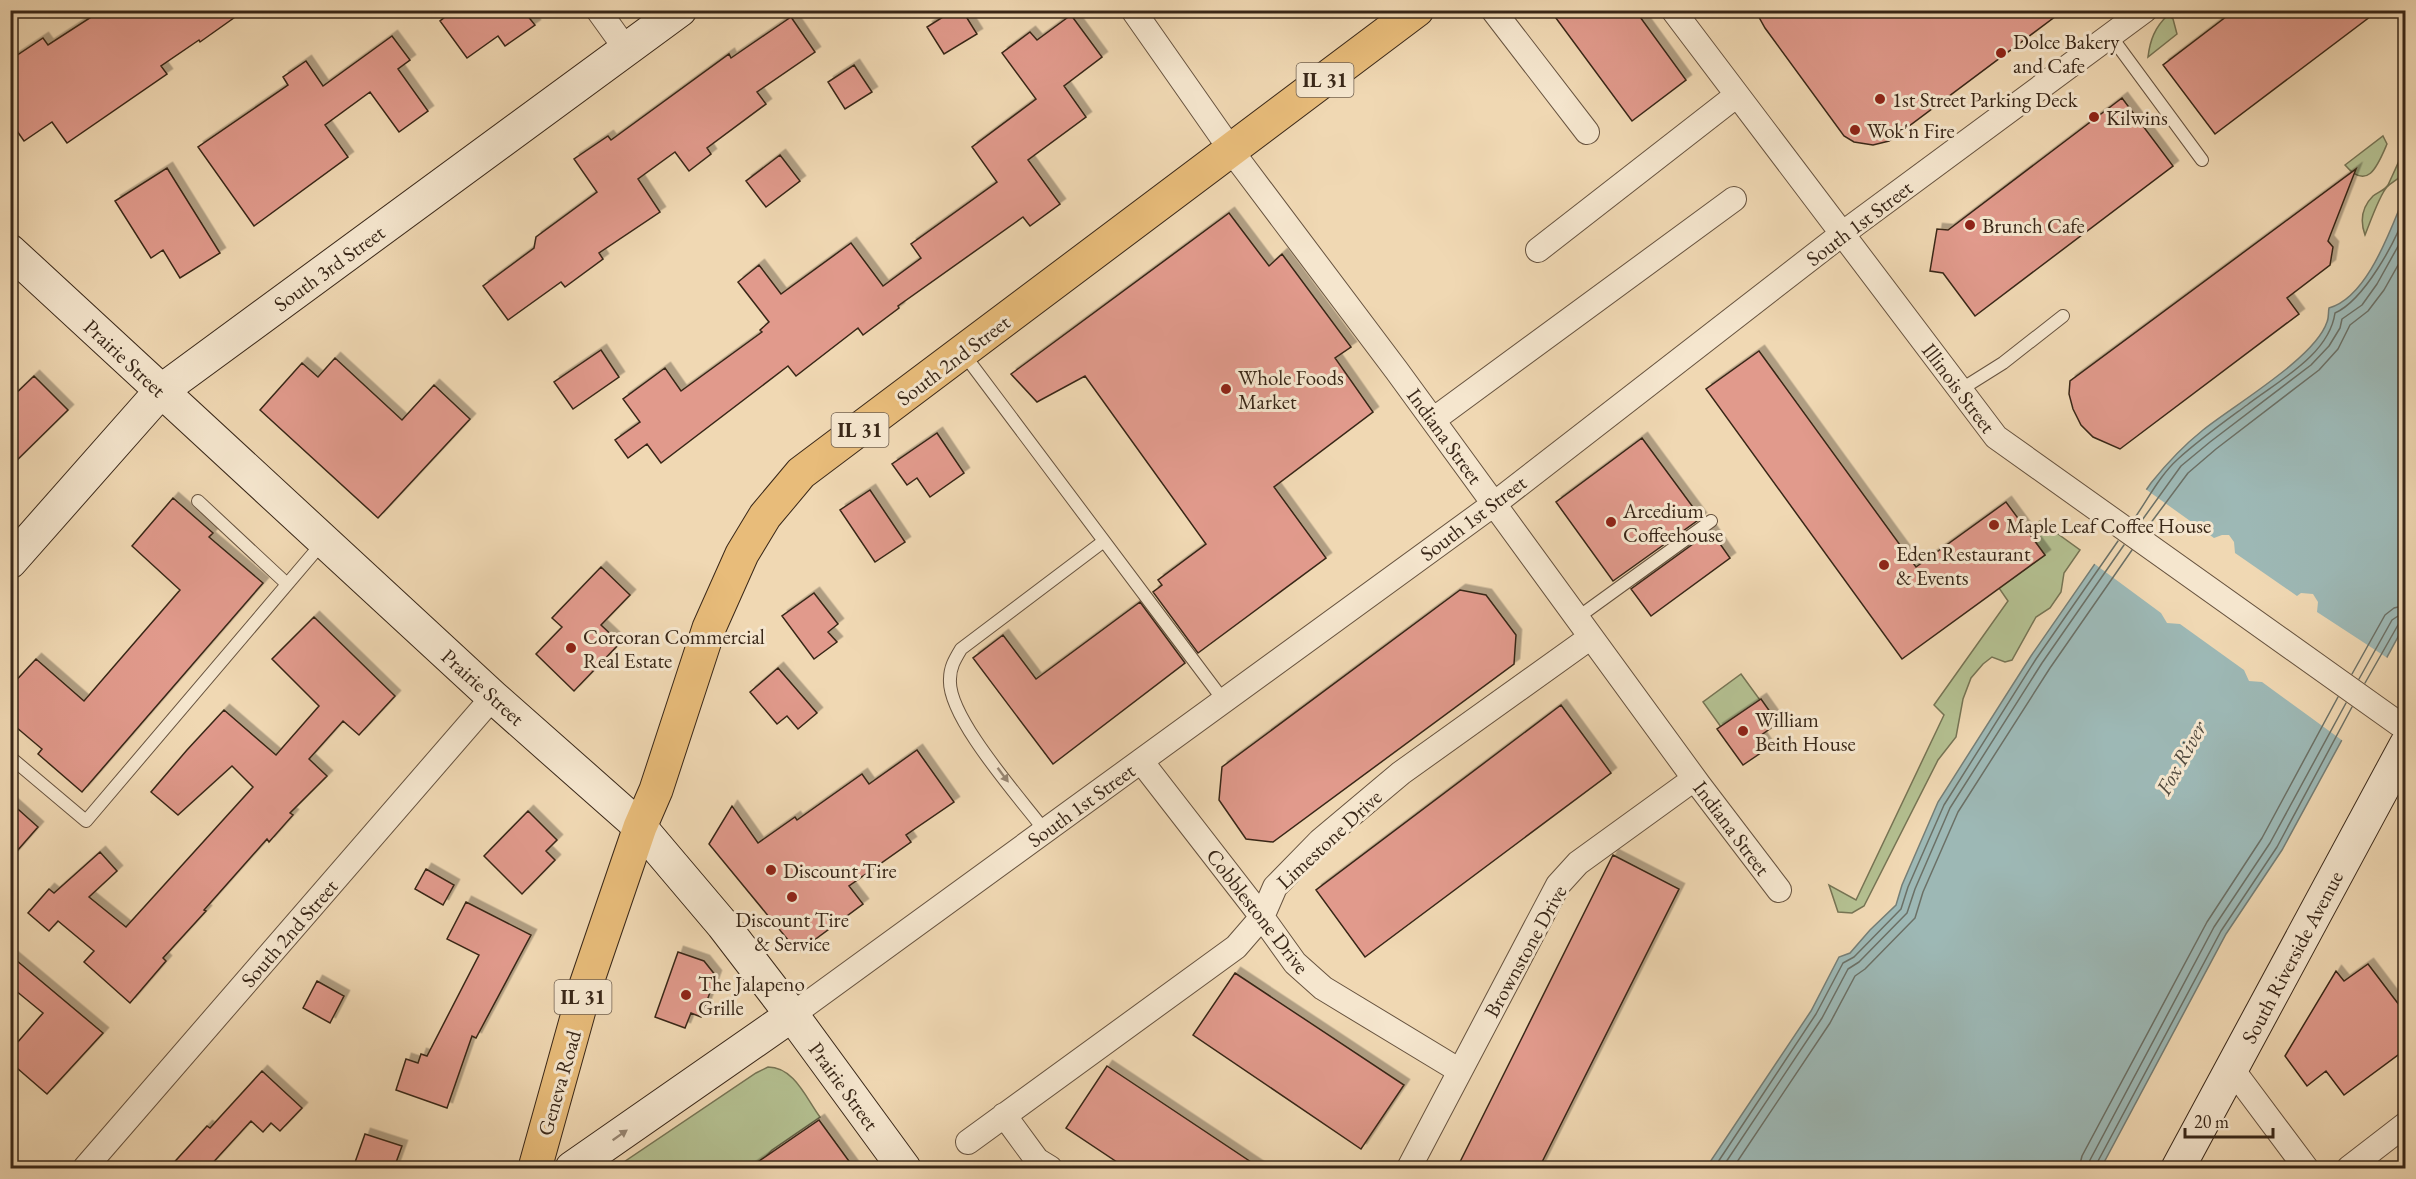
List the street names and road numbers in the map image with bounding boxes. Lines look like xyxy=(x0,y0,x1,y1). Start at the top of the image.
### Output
road number: IL 31 xyxy=(1296,63,1354,97)
street label: South 1st Street xyxy=(1800,174,1918,272)
street label: South 3rd Street xyxy=(268,218,390,317)
street label: South 2nd Street xyxy=(891,308,1015,411)
street label: Prairie Street xyxy=(78,313,172,403)
street label: Illinois Street xyxy=(1916,337,2002,439)
street label: Indiana Street xyxy=(1401,383,1489,490)
road number: IL 31 xyxy=(832,413,888,447)
street label: South 1st Street xyxy=(1414,469,1532,567)
street label: Prairie Street xyxy=(436,643,531,732)
street label: South 1st Street xyxy=(1022,757,1140,853)
street label: Indiana Street xyxy=(1687,775,1777,881)
street label: Limestone Drive xyxy=(1271,783,1387,895)
street label: Cobblestone Drive xyxy=(1201,843,1315,979)
street label: South Riverside Avenue xyxy=(2235,866,2349,1048)
street label: South 2nd Street xyxy=(235,873,344,993)
street label: Brownstone Drive xyxy=(1478,880,1572,1022)
road number: IL 31 xyxy=(554,980,612,1014)
street label: Geneva Road xyxy=(531,1027,587,1139)
street label: Prairie Street xyxy=(803,1036,885,1136)

